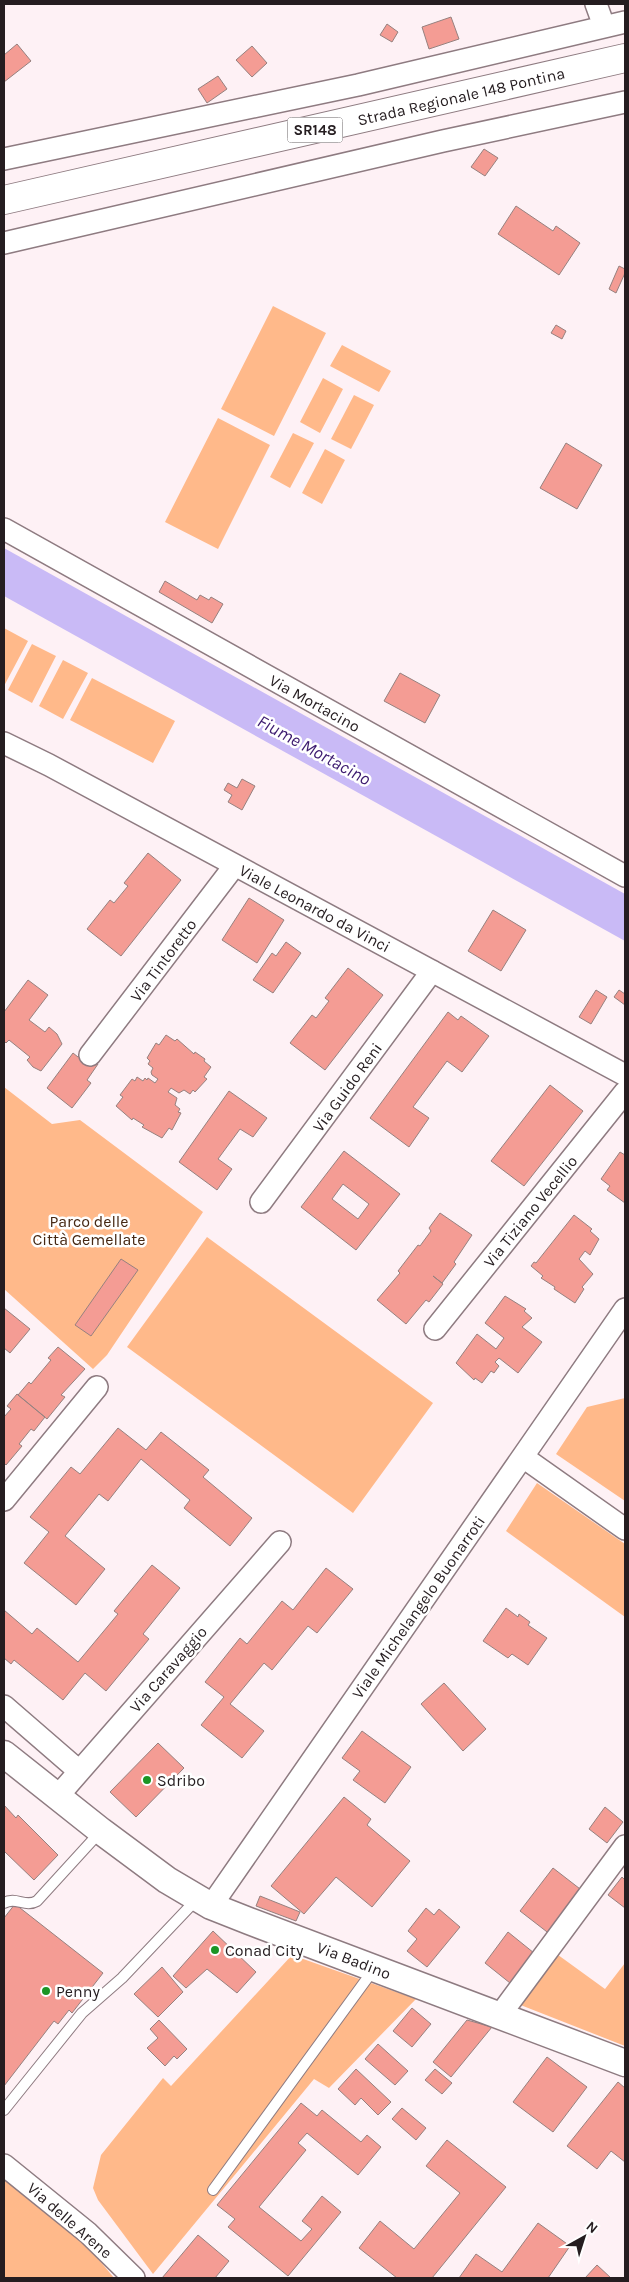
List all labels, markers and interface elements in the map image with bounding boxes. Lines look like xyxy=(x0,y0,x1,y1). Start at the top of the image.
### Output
street label: Strada Regionale 148 Pontina xyxy=(356,63,567,130)
road number: SR148 xyxy=(288,118,342,142)
street label: Via Mortacino xyxy=(266,671,363,736)
water label: Fiume Mortacino xyxy=(253,710,375,790)
street label: Viale Leonardo da Vinci xyxy=(236,861,394,956)
street label: Via Tintoretto xyxy=(126,915,201,1005)
street label: Via Guido Reni xyxy=(309,1039,386,1136)
street label: Via Tiziano Vecellio xyxy=(480,1152,581,1271)
park label: Parco delle Città Gemellate xyxy=(33,1212,145,1249)
street label: Viale Michelangelo Buonarroti xyxy=(348,1512,489,1702)
street label: Via Caravaggio xyxy=(126,1622,211,1716)
place label: Sdribo xyxy=(157,1771,205,1790)
marker: Sdribo xyxy=(141,1774,153,1786)
street label: Via Badino xyxy=(314,1938,394,1983)
place label: Conad City xyxy=(225,1941,304,1960)
marker: Conad City xyxy=(209,1944,221,1956)
place label: Penny xyxy=(56,1982,100,2001)
marker: Penny xyxy=(40,1985,52,1997)
street label: Via delle Arene xyxy=(23,2178,116,2262)
north arrow xyxy=(559,2212,609,2262)
text: N xyxy=(583,2218,601,2237)

